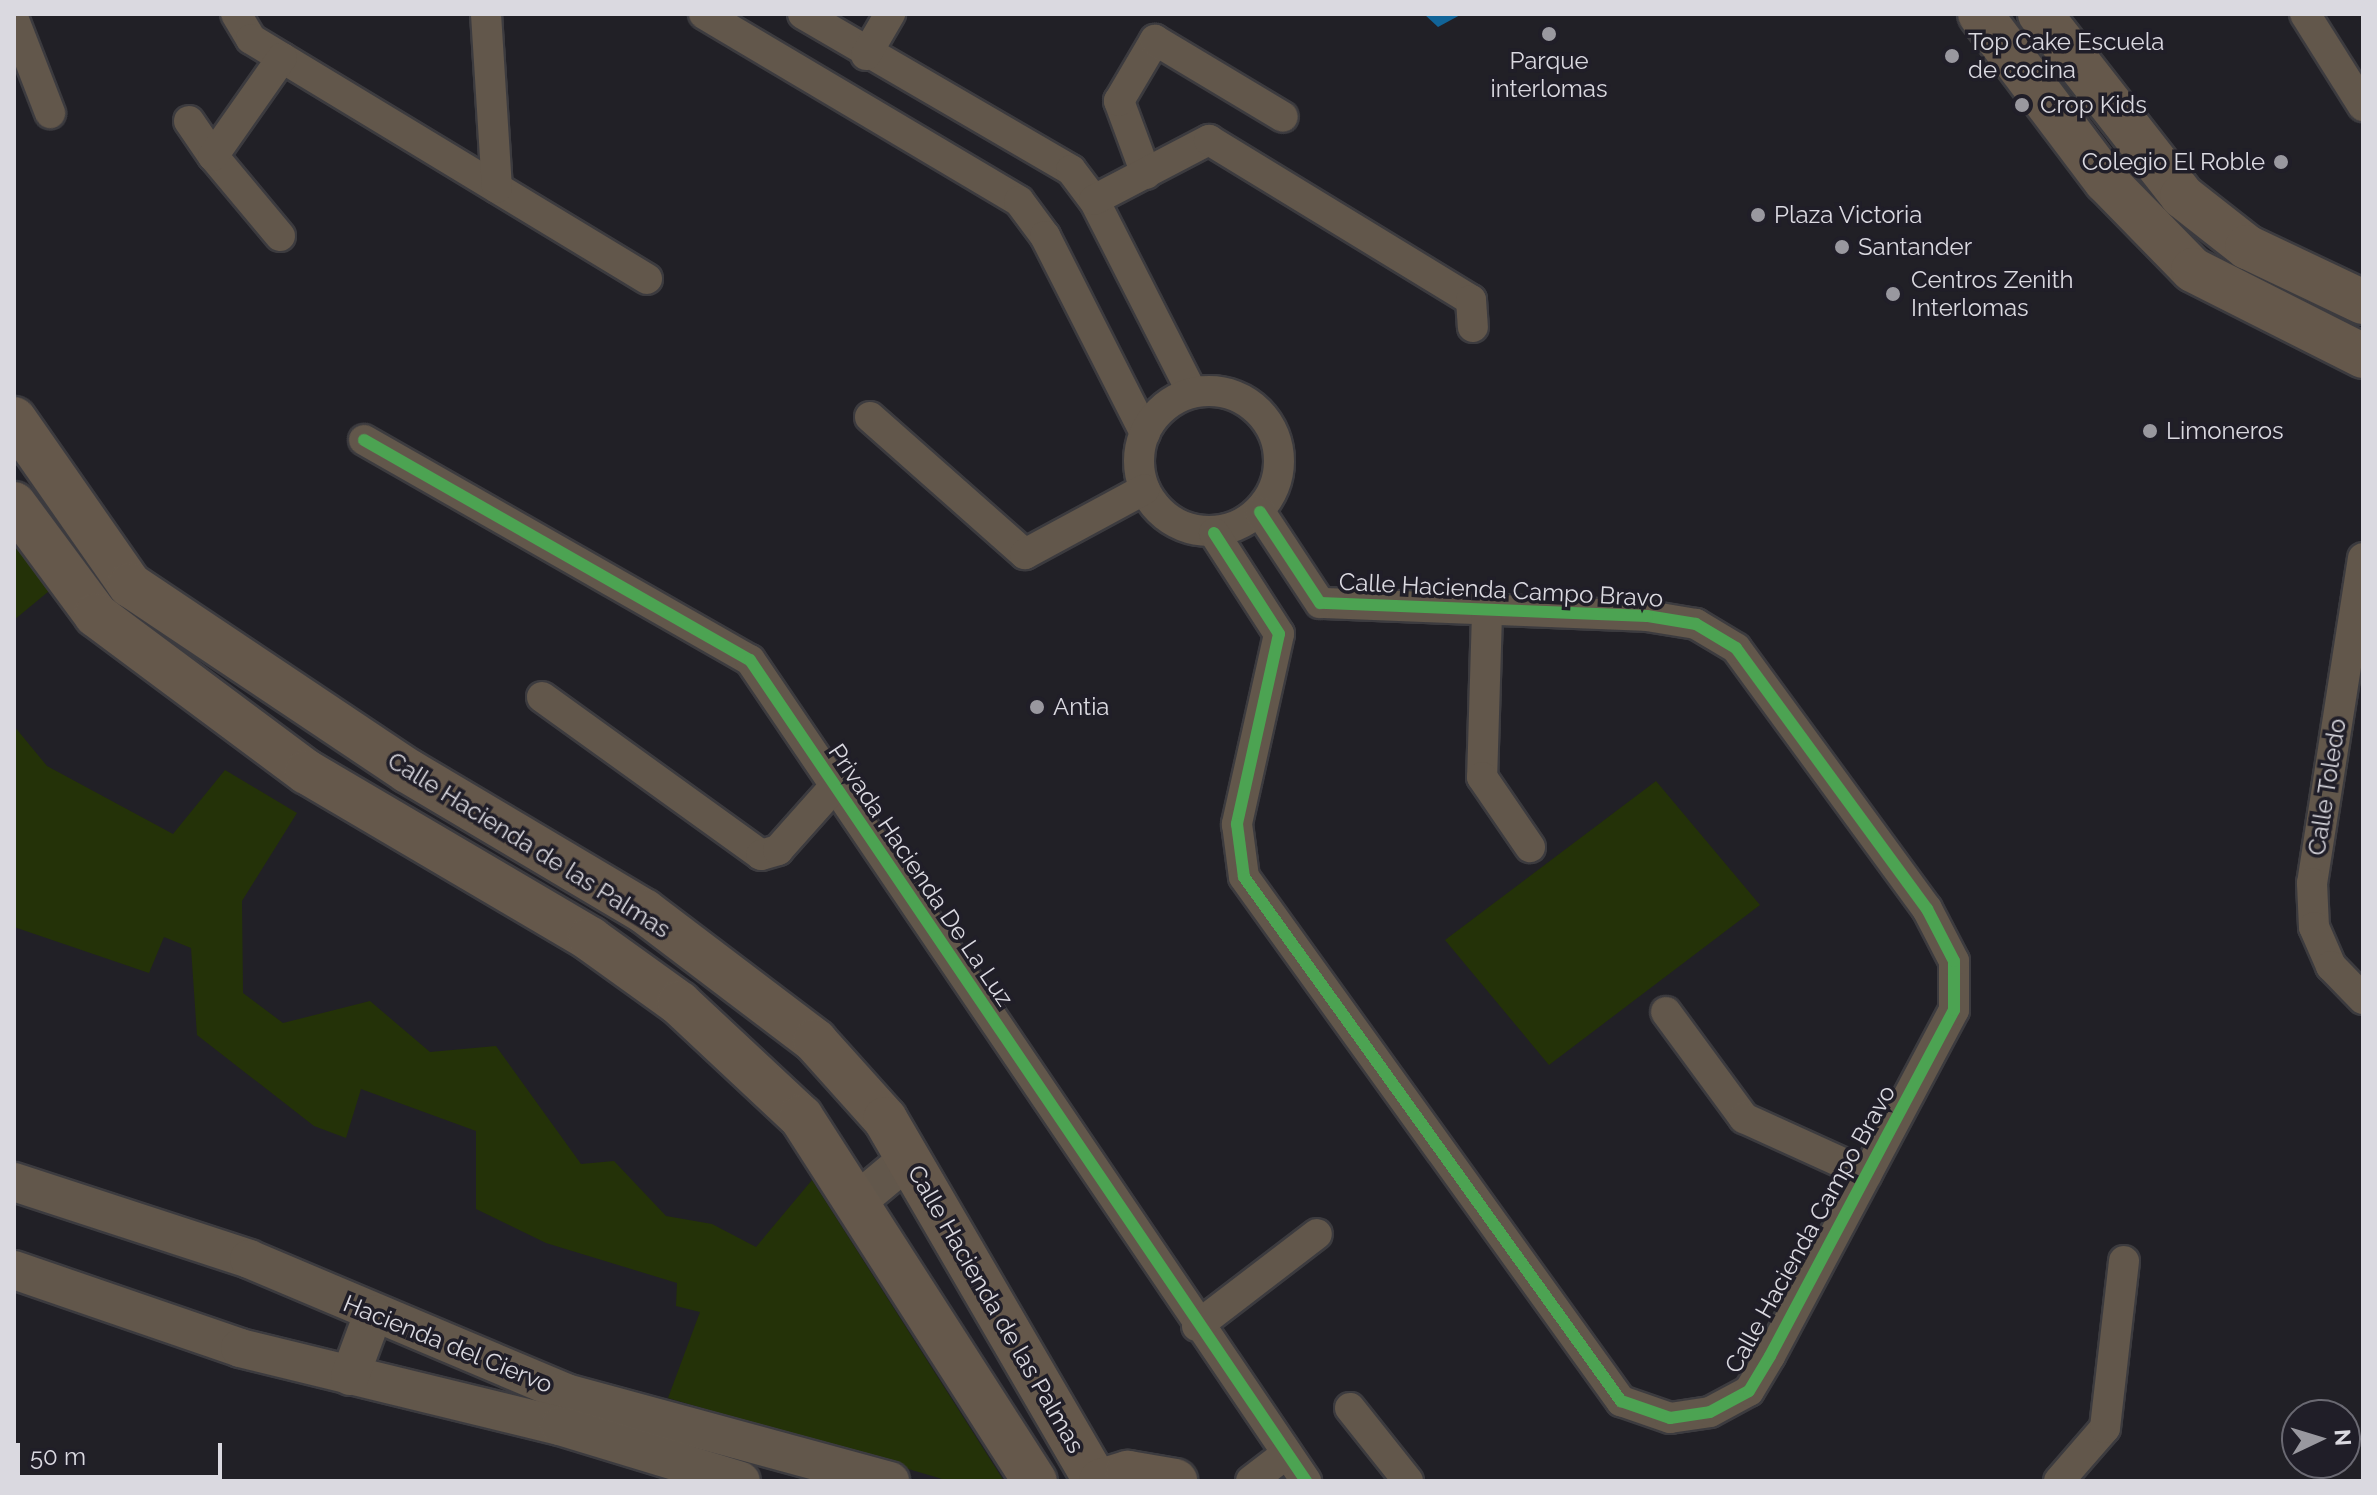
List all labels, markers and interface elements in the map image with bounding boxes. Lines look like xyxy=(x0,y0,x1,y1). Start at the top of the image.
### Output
marker: Parque interlomas xyxy=(1540,25,1558,43)
place label: Top Cake Escuela de cocina xyxy=(1968,28,2164,84)
place label: Parque interlomas xyxy=(1491,47,1607,103)
marker: Top Cake Escuela de cocina xyxy=(1943,47,1961,65)
place label: Crop Kids xyxy=(2040,91,2147,119)
marker: Crop Kids xyxy=(2011,94,2033,116)
place label: Colegio El Roble xyxy=(2081,148,2265,176)
marker: Colegio El Roble xyxy=(2272,153,2290,171)
place label: Plaza Victoria xyxy=(1774,201,1923,229)
marker: Plaza Victoria xyxy=(1749,206,1767,224)
place label: Santander xyxy=(1858,233,1972,261)
marker: Santander xyxy=(1833,238,1851,256)
place label: Centros Zenith Interlomas xyxy=(1911,266,2074,322)
marker: Centros Zenith Interlomas xyxy=(1882,283,1904,305)
place label: Limoneros xyxy=(2166,417,2284,445)
marker: Limoneros xyxy=(2141,422,2159,440)
street label: Calle Hacienda Campo Bravo xyxy=(1338,567,1664,613)
place label: Antia xyxy=(1053,693,1109,721)
marker: Antia xyxy=(1028,698,1046,716)
street label: Calle Toledo xyxy=(2302,716,2352,858)
street label: Privada Hacienda De La Luz xyxy=(822,738,1020,1012)
street label: Calle Hacienda de las Palmas xyxy=(382,746,676,944)
street label: Calle Hacienda Campo Bravo xyxy=(1719,1080,1901,1378)
street label: Calle Hacienda de las Palmas xyxy=(902,1160,1090,1458)
street label: Hacienda del Ciervo xyxy=(339,1289,557,1399)
north arrow xyxy=(2281,1399,2361,1479)
scale bar xyxy=(20,1427,226,1477)
text: N xyxy=(2329,1428,2357,1447)
text: 50 m xyxy=(30,1442,86,1471)

